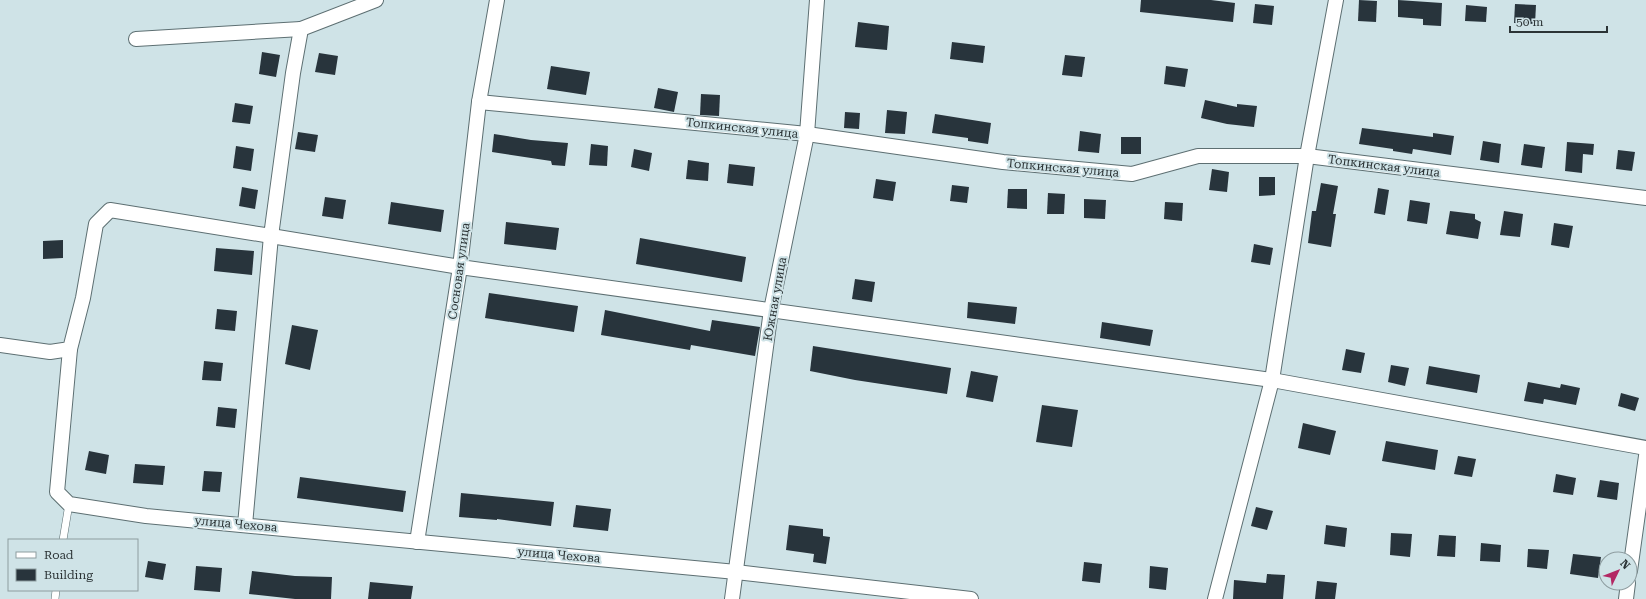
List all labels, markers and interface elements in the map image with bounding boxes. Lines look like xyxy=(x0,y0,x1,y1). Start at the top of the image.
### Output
scale bar xyxy=(1510,8,1607,34)
text: 50 m xyxy=(1516,15,1543,29)
street label: Топкинская улица xyxy=(685,115,799,141)
street label: Топкинская улица xyxy=(1327,152,1441,180)
street label: Топкинская улица xyxy=(1006,156,1120,180)
street label: Сосновая улица xyxy=(445,221,473,320)
street label: Южная улица xyxy=(761,255,789,342)
street label: улица Чехова xyxy=(194,513,278,535)
legend xyxy=(8,539,138,591)
street label: улица Чехова xyxy=(517,544,601,566)
text: Road xyxy=(44,548,74,562)
north arrow xyxy=(1598,551,1638,591)
text: N xyxy=(1617,557,1633,572)
text: Building xyxy=(44,568,93,582)

